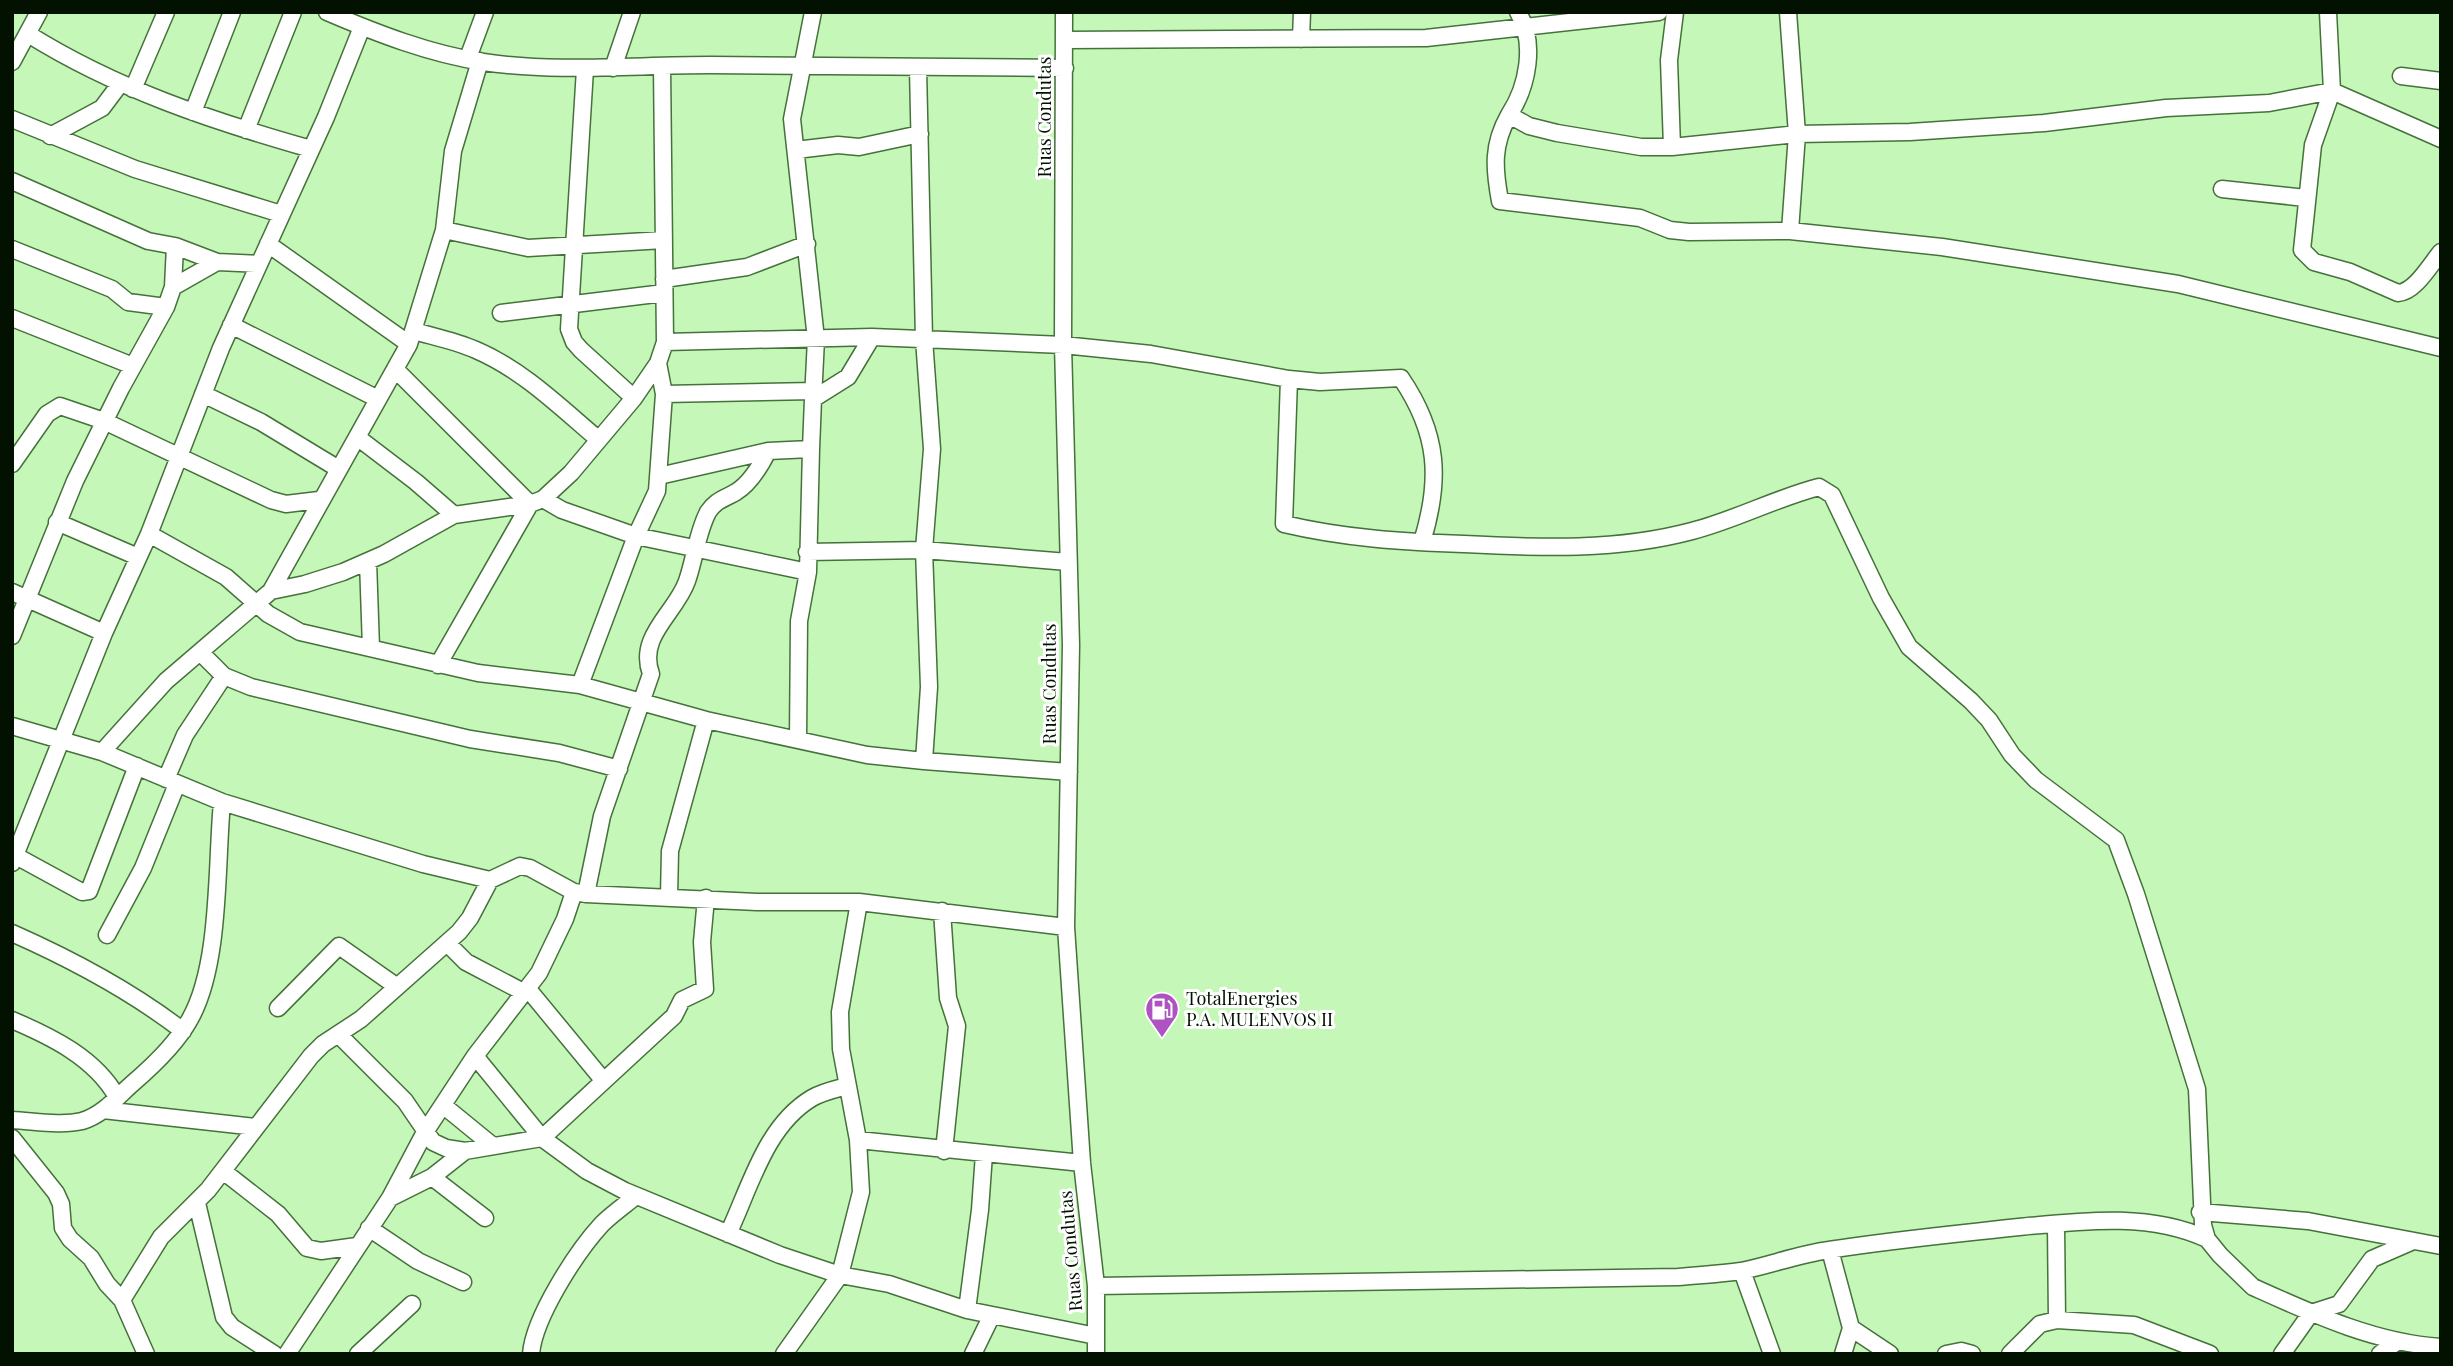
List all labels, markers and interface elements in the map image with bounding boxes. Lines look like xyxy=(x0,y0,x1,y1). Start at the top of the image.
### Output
street label: Ruas Condutas xyxy=(1032,57,1056,177)
street label: Ruas Condutas xyxy=(1037,624,1061,744)
place label: TotalEnergies P.A. MULENVOS II xyxy=(1186,986,1333,1031)
fuel station icon: TotalEnergies P.A. MULENVOS II xyxy=(1143,990,1181,1039)
street label: Ruas Condutas xyxy=(1053,1190,1087,1312)

